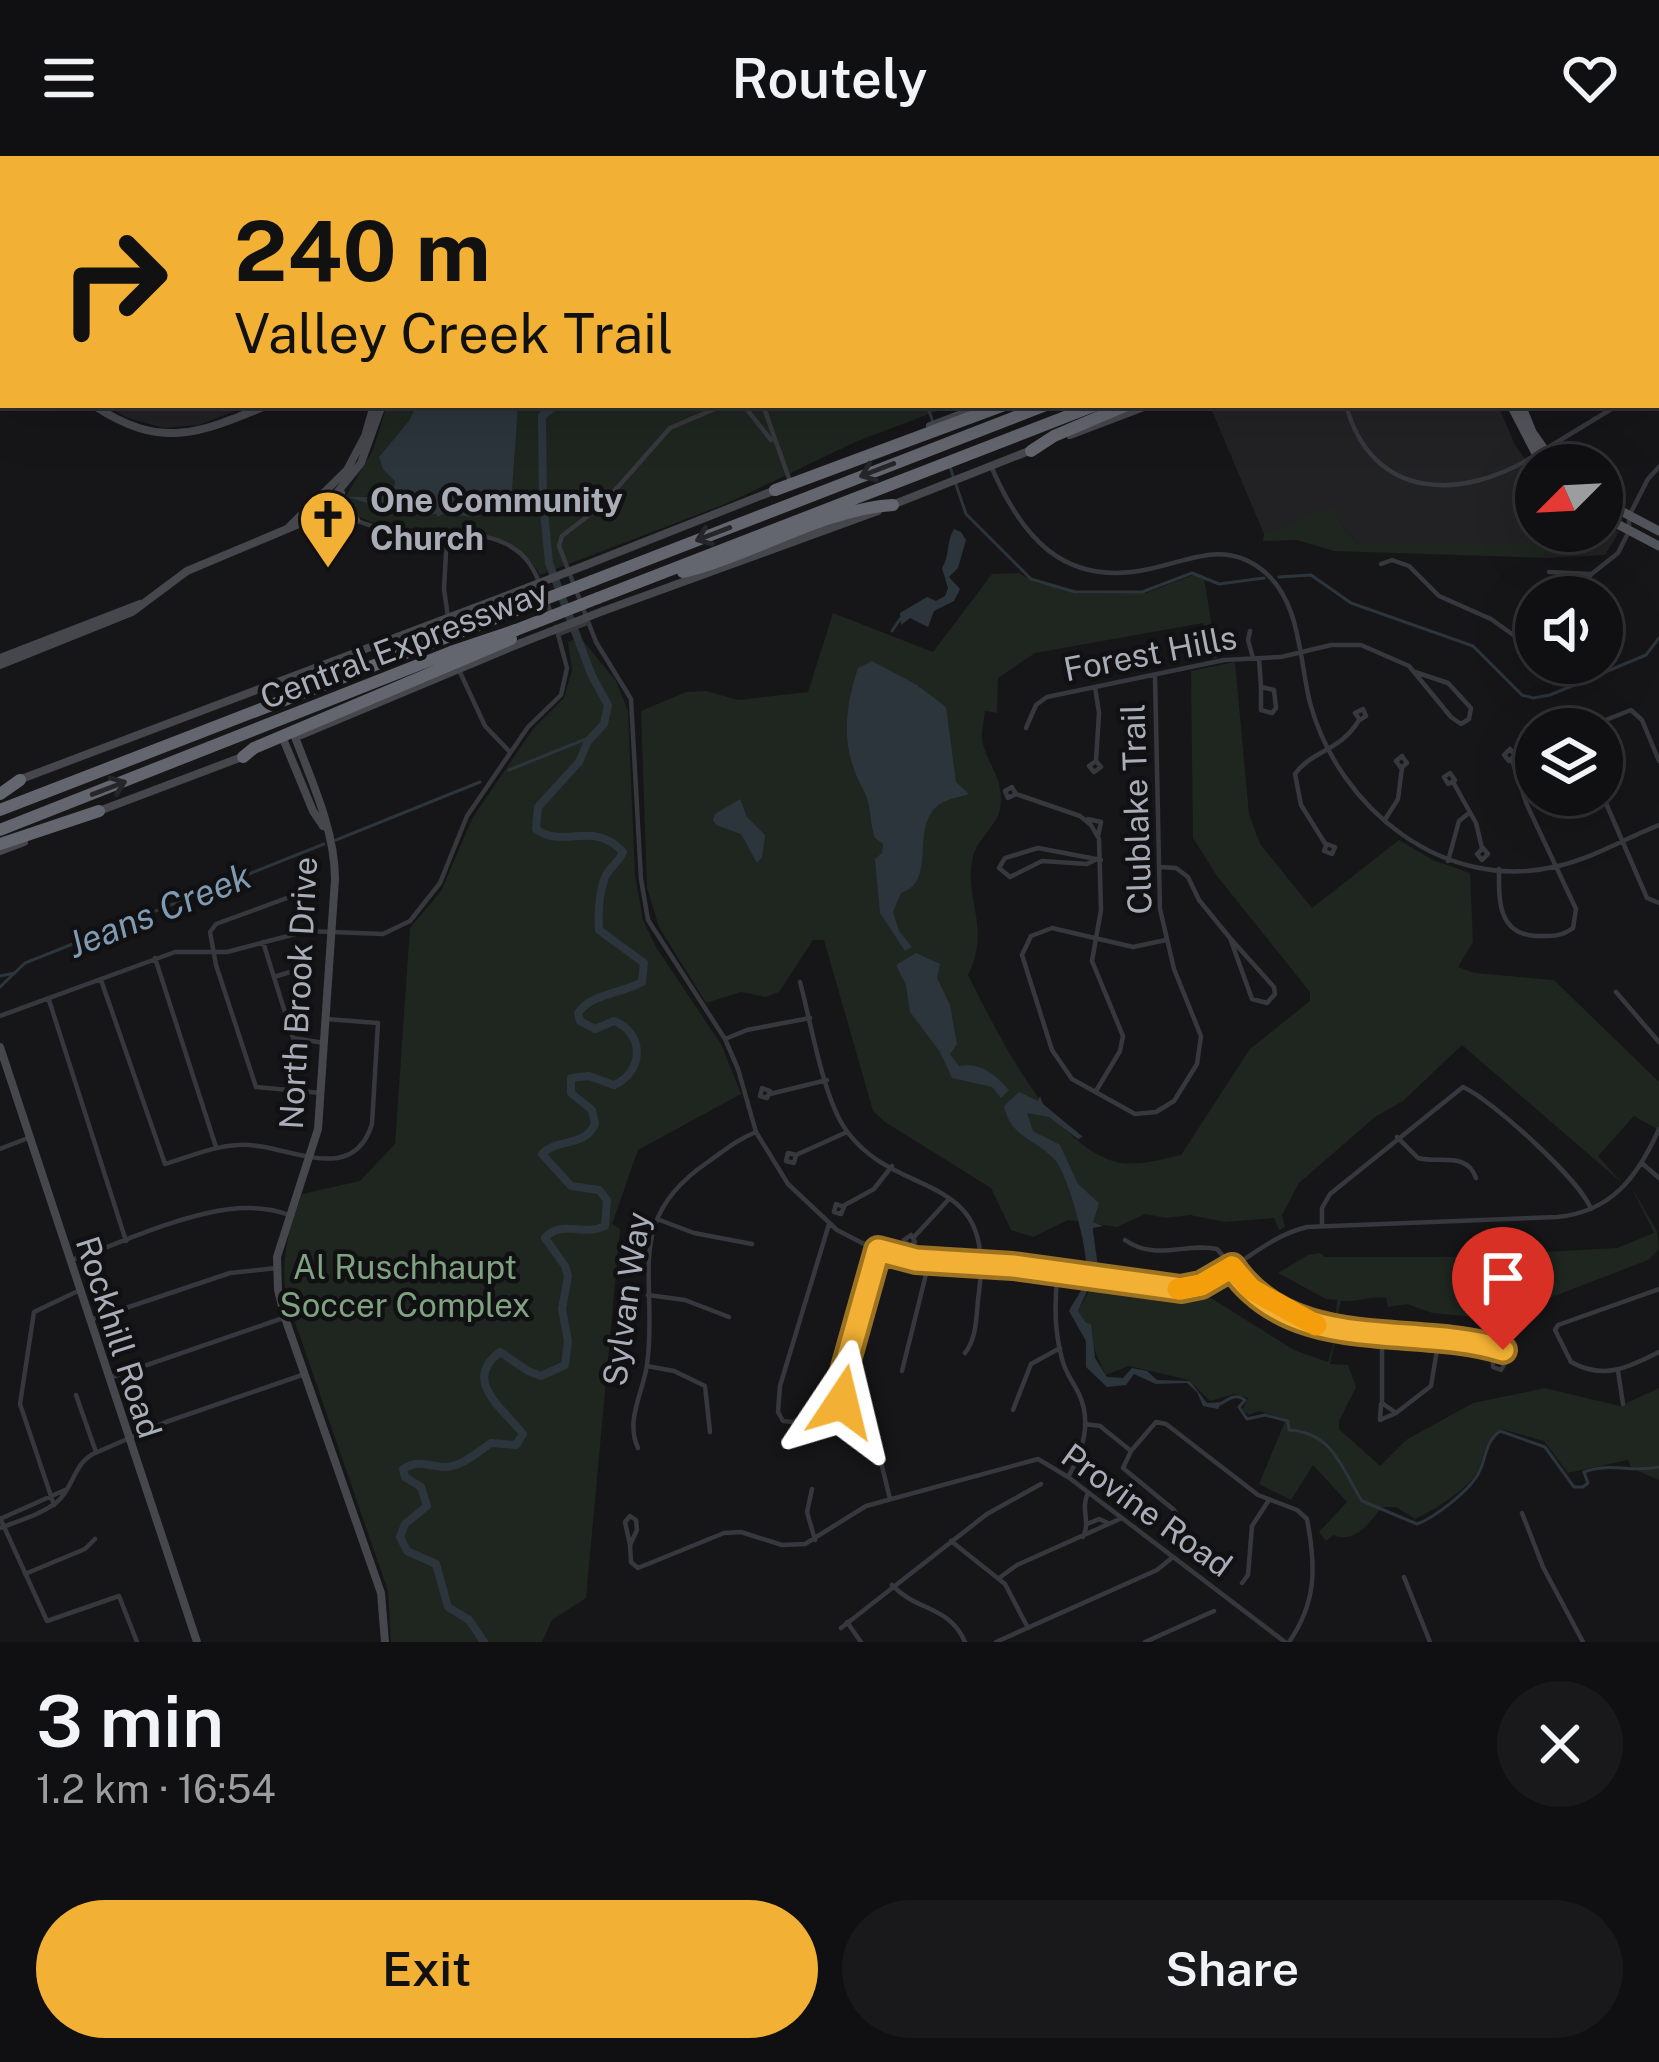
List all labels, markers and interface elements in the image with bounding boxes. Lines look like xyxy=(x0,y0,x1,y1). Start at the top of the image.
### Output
icon: menu xyxy=(36,45,102,111)
icon: heart xyxy=(1557,45,1623,111)
text: Routely xyxy=(731,47,928,110)
text: 240 m xyxy=(234,201,491,300)
icon: right xyxy=(36,204,192,360)
text: Valley Creek Trail xyxy=(234,302,673,365)
north arrow xyxy=(1515,444,1623,552)
map controls xyxy=(1515,444,1623,816)
one-way arrow xyxy=(859,461,896,483)
place label: One Community Church xyxy=(370,481,623,557)
church icon: One Community Church xyxy=(297,488,359,570)
one-way arrow xyxy=(696,524,733,546)
street label: Central Expressway xyxy=(255,572,553,716)
button: sound xyxy=(1515,576,1623,684)
street label: Forest Hills xyxy=(1060,618,1240,688)
street label: Clublake Trail xyxy=(1113,703,1159,915)
button: layers xyxy=(1515,708,1623,816)
one-way arrow xyxy=(90,775,127,797)
water label: Jeans Creek xyxy=(61,854,257,966)
street label: North Brook Drive xyxy=(272,856,324,1130)
street label: Sylvan Way xyxy=(595,1209,657,1389)
pin xyxy=(1452,1227,1554,1350)
street label: Rockhill Road xyxy=(69,1231,169,1443)
icon: arrive xyxy=(1470,1245,1536,1311)
park label: Al Ruschhaupt Soccer Complex xyxy=(280,1248,530,1324)
position arrow xyxy=(779,1339,905,1465)
street label: Provine Road xyxy=(1055,1436,1239,1584)
text: 3 min xyxy=(36,1679,224,1763)
button: close xyxy=(1497,1681,1623,1807)
text: 1.2 km · 16:54 xyxy=(36,1766,276,1812)
button: Exit xyxy=(36,1900,818,2038)
button: Share xyxy=(842,1900,1623,2038)

